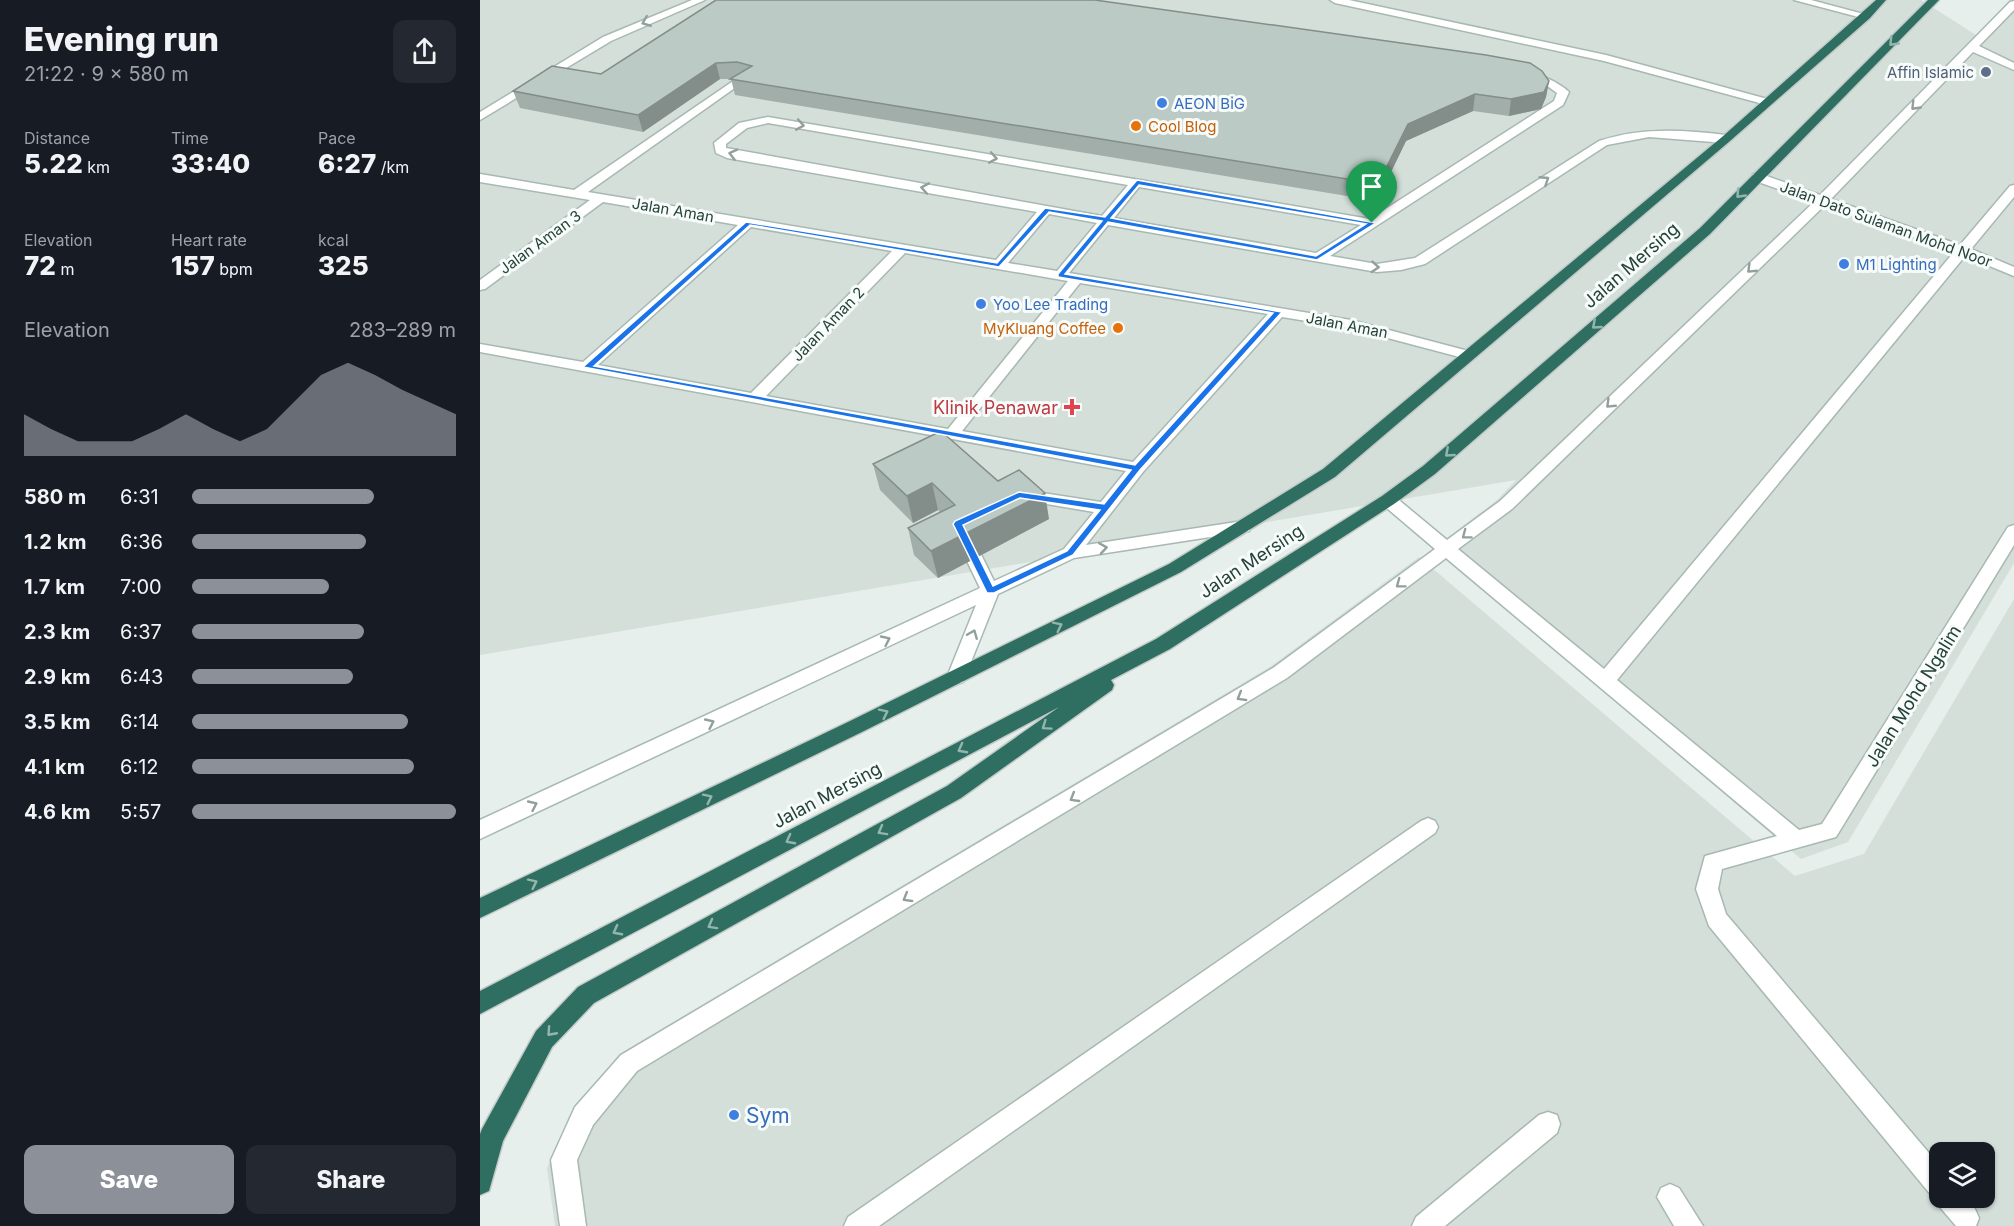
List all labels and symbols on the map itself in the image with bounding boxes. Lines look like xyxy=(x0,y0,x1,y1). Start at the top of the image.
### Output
one-way arrow xyxy=(641,15,652,27)
one-way arrow xyxy=(1890,34,1901,45)
place label: Affin Islamic xyxy=(1887,63,1974,82)
marker: Affin Islamic xyxy=(1979,65,1993,79)
place label: AEON BiG xyxy=(1174,94,1245,113)
marker: AEON BiG xyxy=(1155,96,1169,110)
one-way arrow xyxy=(1911,99,1922,110)
place label: Cool Blog xyxy=(1148,117,1216,136)
one-way arrow xyxy=(795,118,805,131)
marker: Cool Blog xyxy=(1129,119,1143,133)
one-way arrow xyxy=(728,148,738,161)
one-way arrow xyxy=(987,151,997,164)
pin xyxy=(1346,161,1397,223)
one-way arrow xyxy=(1539,176,1550,187)
street label: Jalan Dato Sulaman Mohd Noor xyxy=(1777,177,1995,271)
one-way arrow xyxy=(920,182,930,195)
one-way arrow xyxy=(1737,187,1748,198)
street label: Jalan Aman xyxy=(631,193,715,227)
street label: Jalan Aman 3 xyxy=(495,206,585,278)
street label: Jalan Mersing xyxy=(1579,218,1683,312)
place label: M1 Lighting xyxy=(1856,255,1937,274)
marker: M1 Lighting xyxy=(1837,257,1851,271)
one-way arrow xyxy=(1371,260,1380,273)
one-way arrow xyxy=(1747,262,1757,273)
street label: Jalan Aman 2 xyxy=(788,283,868,365)
place label: Yoo Lee Trading xyxy=(993,295,1108,314)
marker: Yoo Lee Trading xyxy=(974,297,988,311)
street label: Jalan Aman xyxy=(1304,308,1390,342)
one-way arrow xyxy=(1592,318,1603,329)
place label: MyKluang Coffee xyxy=(983,319,1106,338)
marker: MyKluang Coffee xyxy=(1111,321,1125,335)
place label: Klinik Penawar xyxy=(933,397,1058,418)
one-way arrow xyxy=(1606,397,1617,408)
marker: Klinik Penawar xyxy=(1063,398,1081,416)
one-way arrow xyxy=(1445,446,1456,457)
street label: Jalan Mersing xyxy=(1195,520,1307,602)
one-way arrow xyxy=(1462,528,1473,539)
one-way arrow xyxy=(1099,543,1108,555)
one-way arrow xyxy=(1395,577,1406,588)
street label: Jalan Mohd Ngalim xyxy=(1861,621,1965,771)
one-way arrow xyxy=(1052,622,1063,633)
one-way arrow xyxy=(966,629,978,640)
one-way arrow xyxy=(880,635,891,647)
one-way arrow xyxy=(1237,690,1247,701)
one-way arrow xyxy=(877,709,888,720)
one-way arrow xyxy=(703,718,714,730)
one-way arrow xyxy=(1042,719,1053,730)
one-way arrow xyxy=(958,742,968,753)
street label: Jalan Mersing xyxy=(769,758,885,832)
one-way arrow xyxy=(1070,790,1080,802)
one-way arrow xyxy=(702,794,713,805)
one-way arrow xyxy=(526,801,537,813)
one-way arrow xyxy=(878,824,889,835)
one-way arrow xyxy=(785,833,796,844)
one-way arrow xyxy=(526,878,537,890)
one-way arrow xyxy=(903,891,913,902)
one-way arrow xyxy=(707,918,718,929)
one-way arrow xyxy=(613,924,623,935)
one-way arrow xyxy=(547,1026,558,1036)
place label: Sym xyxy=(746,1103,790,1128)
marker: Sym xyxy=(727,1108,741,1122)

